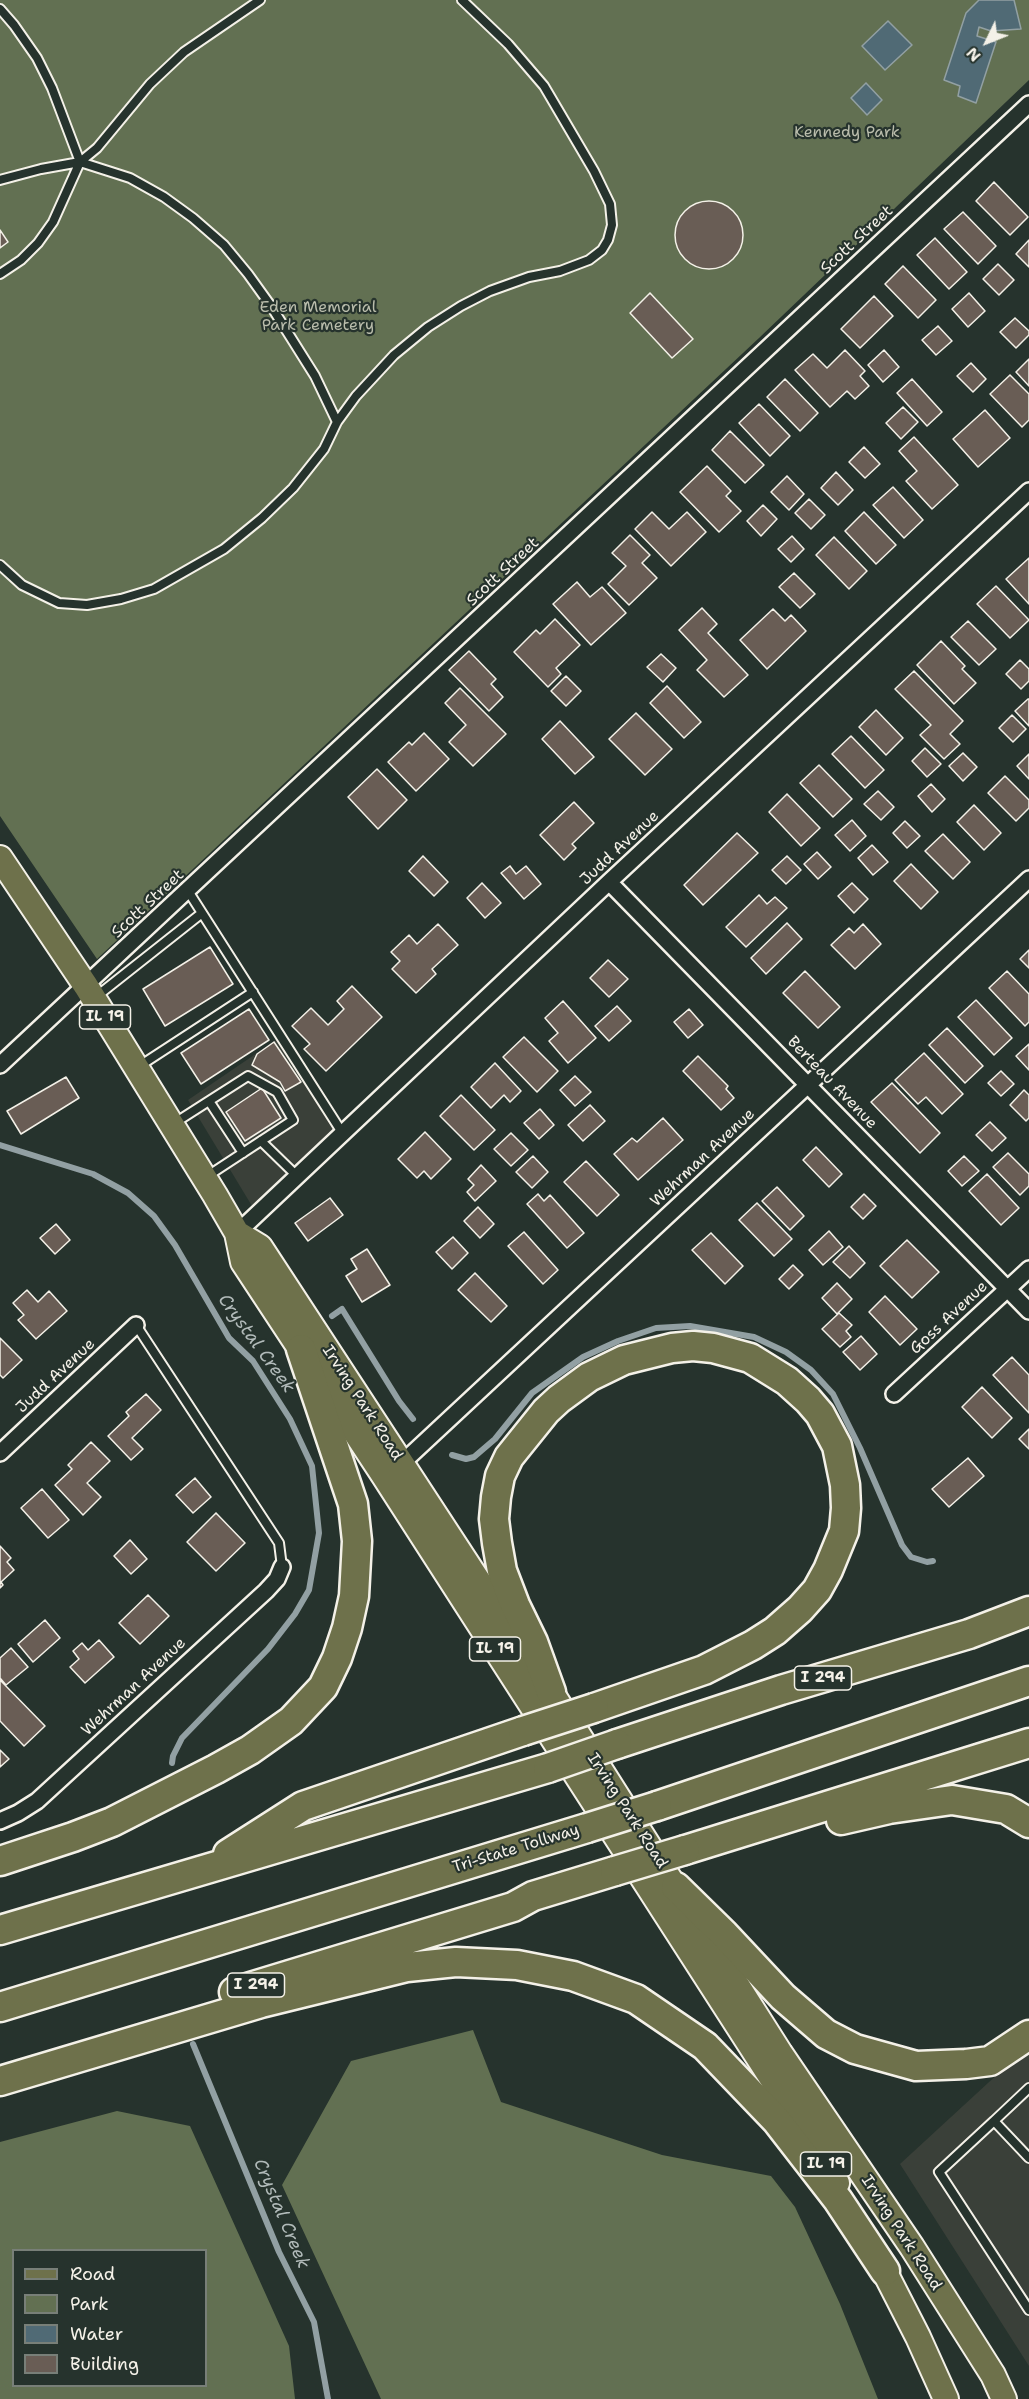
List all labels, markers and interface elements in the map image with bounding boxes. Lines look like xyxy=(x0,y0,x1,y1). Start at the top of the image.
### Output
north arrow xyxy=(957,12,1017,72)
text: N xyxy=(961,43,985,66)
park label: Kennedy Park xyxy=(794,123,900,143)
street label: Scott Street xyxy=(817,202,897,278)
park label: Eden Memorial Park Cemetery xyxy=(260,298,376,336)
street label: Scott Street xyxy=(463,534,543,610)
street label: Judd Avenue xyxy=(577,807,663,889)
street label: Scott Street xyxy=(108,866,188,942)
road number: IL 19 xyxy=(80,1005,130,1029)
street label: Berteau Avenue xyxy=(783,1033,881,1133)
street label: Wehrman Avenue xyxy=(647,1105,759,1211)
street label: Goss Avenue xyxy=(906,1277,992,1359)
water label: Crystal Creek xyxy=(213,1290,299,1398)
street label: Judd Avenue xyxy=(13,1335,99,1417)
street label: Irving Park Road xyxy=(318,1342,406,1464)
street label: Wehrman Avenue xyxy=(78,1634,190,1740)
road number: IL 19 xyxy=(470,1637,520,1661)
road number: I 294 xyxy=(794,1666,852,1690)
street label: Irving Park Road xyxy=(583,1750,671,1872)
street label: Tri-State Tollway xyxy=(450,1821,582,1877)
road number: I 294 xyxy=(228,1973,284,1997)
road number: IL 19 xyxy=(800,2152,852,2176)
water label: Crystal Creek xyxy=(248,2156,314,2272)
street label: Irving Park Road xyxy=(857,2172,945,2294)
legend xyxy=(12,2249,207,2387)
text: Road xyxy=(70,2262,115,2286)
text: Park xyxy=(70,2292,109,2316)
text: Water xyxy=(70,2322,123,2346)
text: Building xyxy=(70,2352,139,2376)

